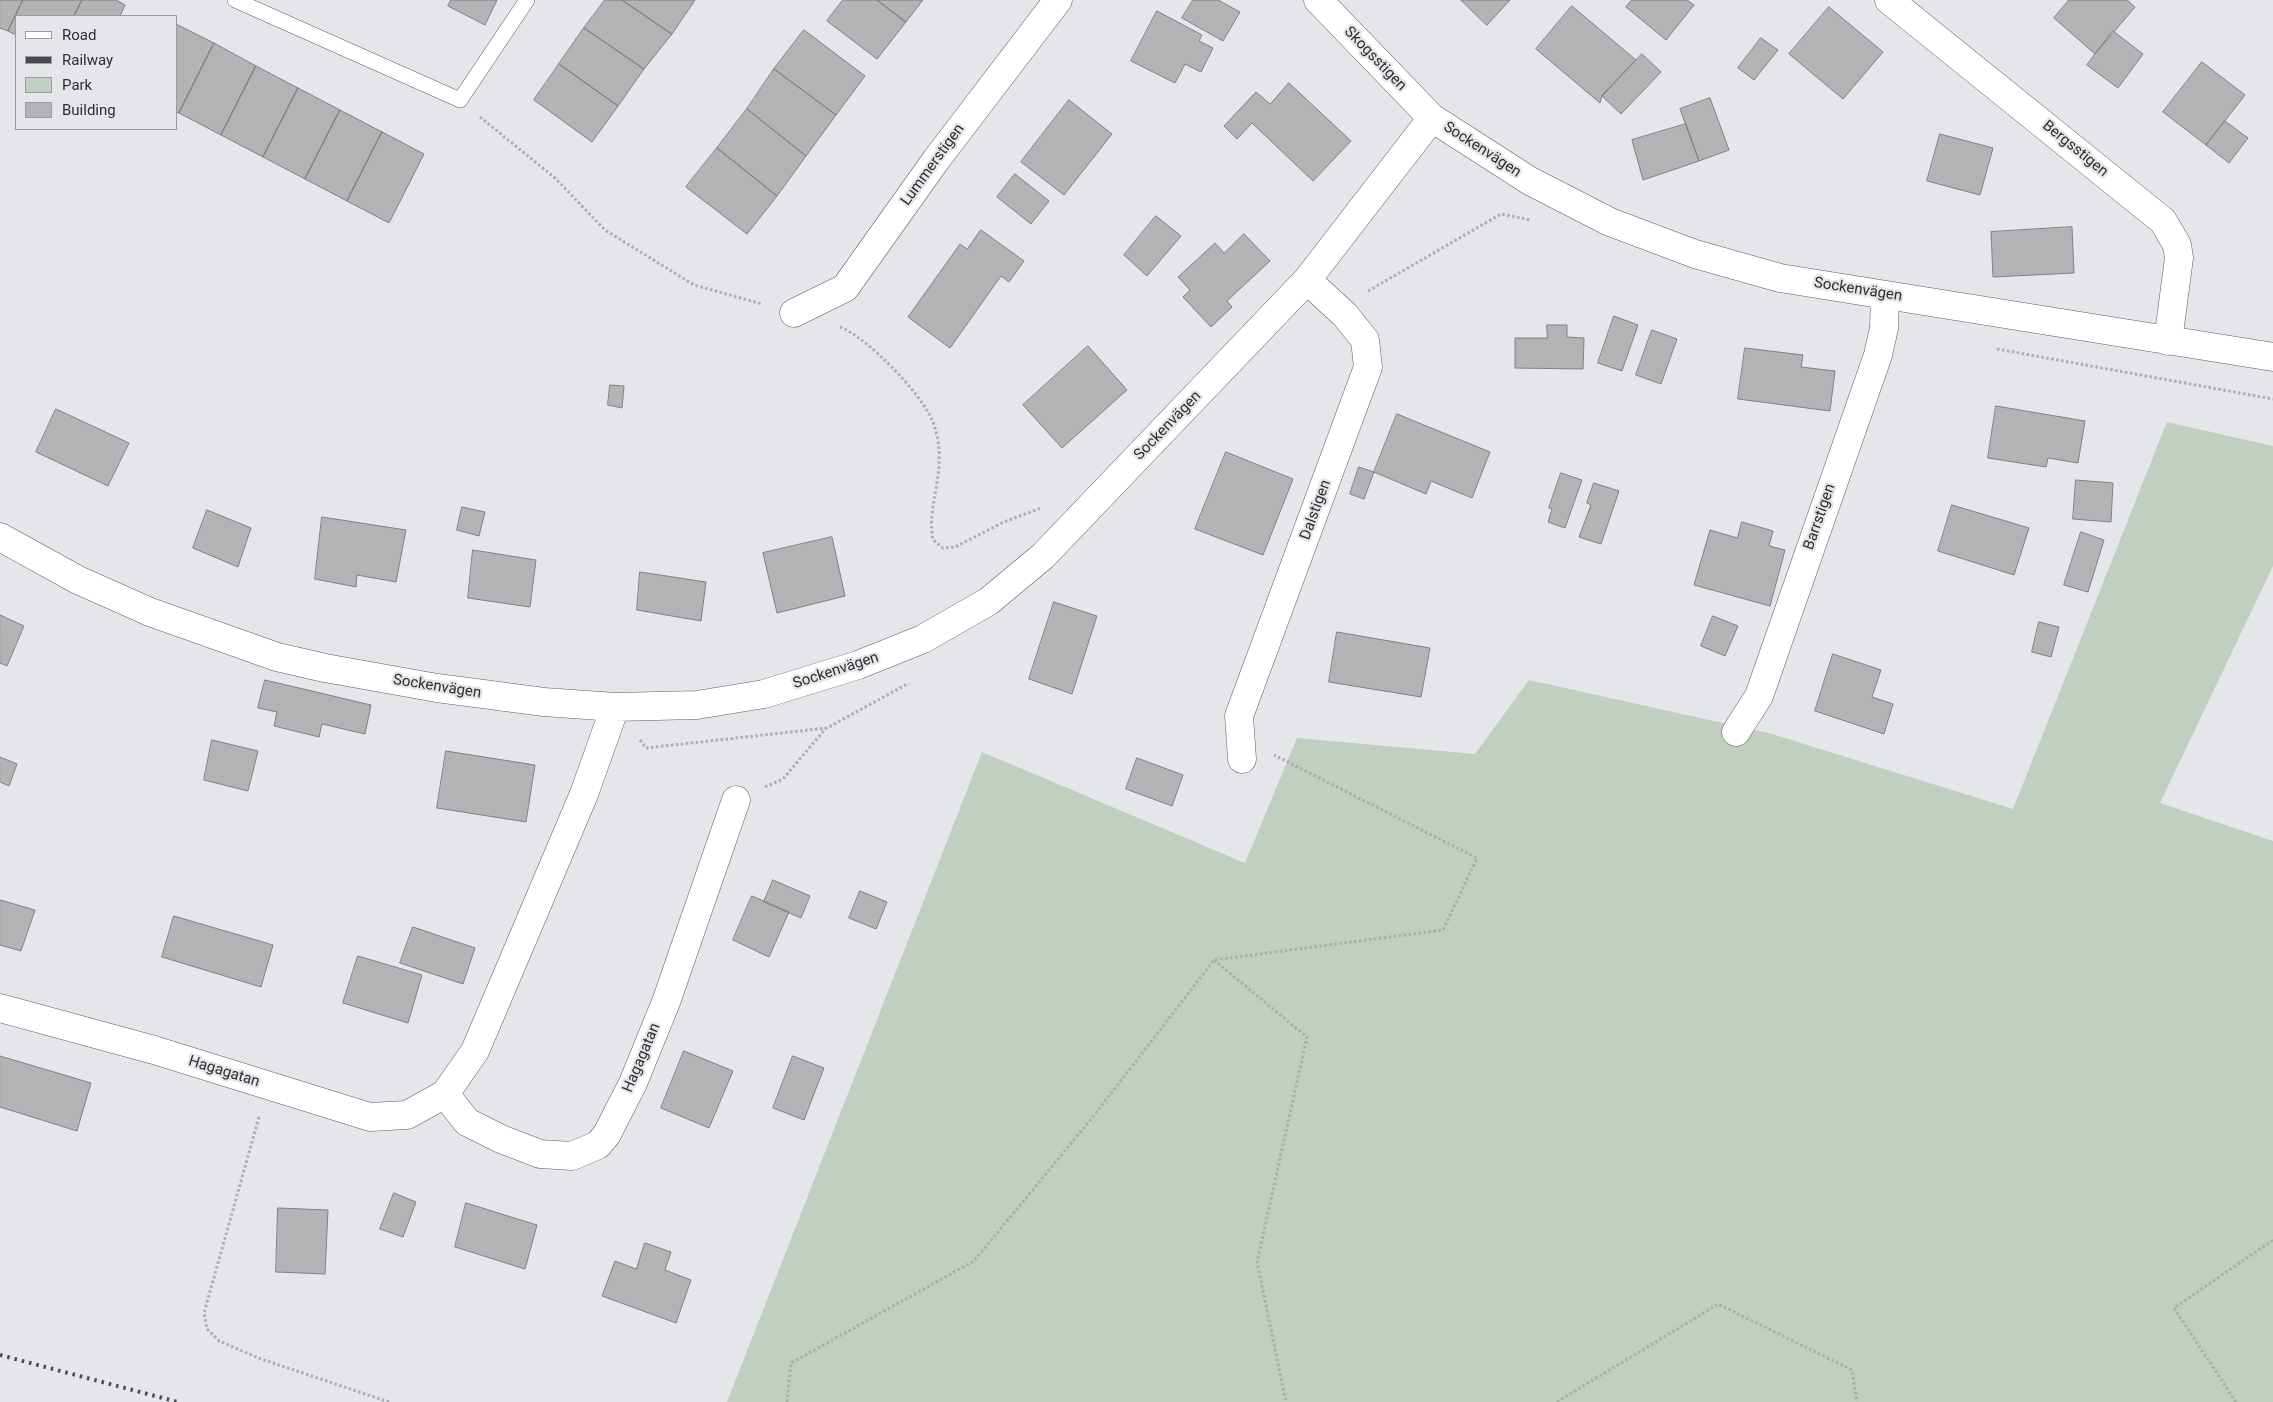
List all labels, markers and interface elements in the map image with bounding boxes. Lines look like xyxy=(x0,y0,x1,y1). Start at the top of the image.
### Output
legend xyxy=(15,15,178,130)
street label: Skogsstigen xyxy=(1340,23,1410,95)
text: Road xyxy=(62,26,96,44)
text: Railway xyxy=(62,51,113,69)
text: Park xyxy=(62,76,92,94)
text: Building xyxy=(62,101,116,119)
street label: Bergsstigen xyxy=(2038,117,2112,181)
street label: Sockenvägen xyxy=(1440,118,1524,182)
street label: Lummerstigen xyxy=(897,121,969,209)
street label: Sockenvägen xyxy=(1813,274,1903,306)
street label: Sockenvägen xyxy=(1131,388,1205,464)
street label: Dalstigen xyxy=(1297,478,1335,542)
street label: Barrstigen xyxy=(1800,482,1840,552)
street label: Sockenvägen xyxy=(791,649,881,693)
street label: Sockenvägen xyxy=(392,671,482,703)
street label: Hagagatan xyxy=(619,1021,665,1095)
street label: Hagagatan xyxy=(186,1053,262,1091)

